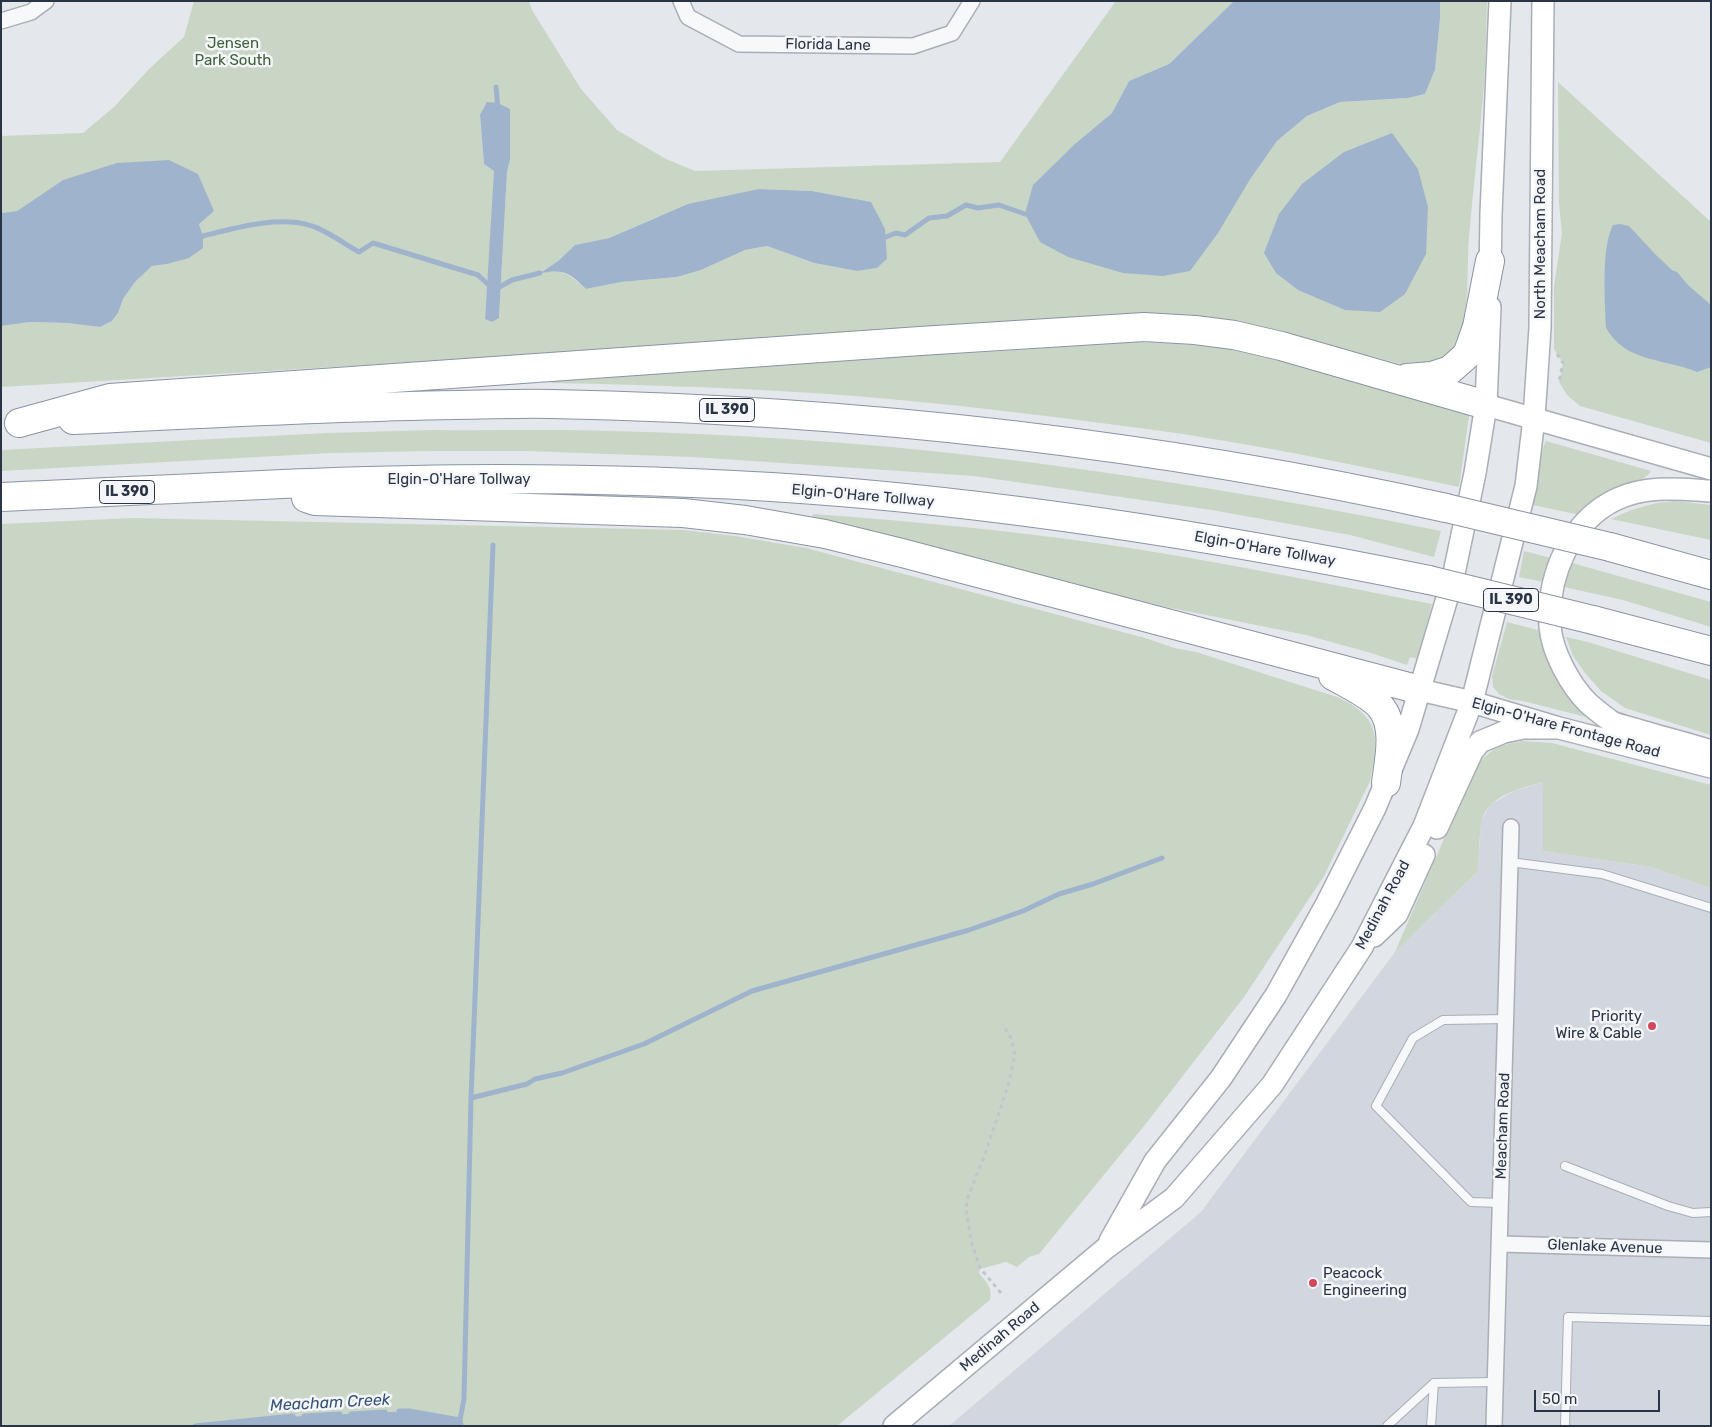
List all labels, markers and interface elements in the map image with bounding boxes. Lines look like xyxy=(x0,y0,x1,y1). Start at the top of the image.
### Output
park label: Jensen Park South xyxy=(195,35,271,70)
street label: Florida Lane xyxy=(785,35,871,55)
street label: North Meacham Road xyxy=(1532,169,1550,319)
road number: IL 390 xyxy=(700,398,754,422)
street label: Elgin-O'Hare Tollway xyxy=(387,471,531,489)
road number: IL 390 xyxy=(100,481,154,504)
street label: Elgin-O'Hare Tollway xyxy=(791,481,935,511)
street label: Elgin-O'Hare Tollway xyxy=(1193,528,1337,570)
road number: IL 390 xyxy=(1484,588,1538,612)
street label: Elgin-O'Hare Frontage Road xyxy=(1470,694,1662,762)
street label: Medinah Road xyxy=(1352,857,1414,953)
place label: Priority Wire & Cable xyxy=(1555,1008,1642,1043)
marker: Priority Wire & Cable xyxy=(1646,1020,1658,1032)
street label: Meacham Road xyxy=(1492,1072,1514,1180)
street label: Glenlake Avenue xyxy=(1547,1236,1663,1258)
place label: Peacock Engineering xyxy=(1323,1265,1407,1300)
marker: Peacock Engineering xyxy=(1307,1277,1319,1289)
street label: Medinah Road xyxy=(956,1298,1044,1376)
scale bar xyxy=(1537,1380,1663,1412)
water label: Meacham Creek xyxy=(270,1390,390,1416)
text: 50 m xyxy=(1542,1390,1577,1408)

